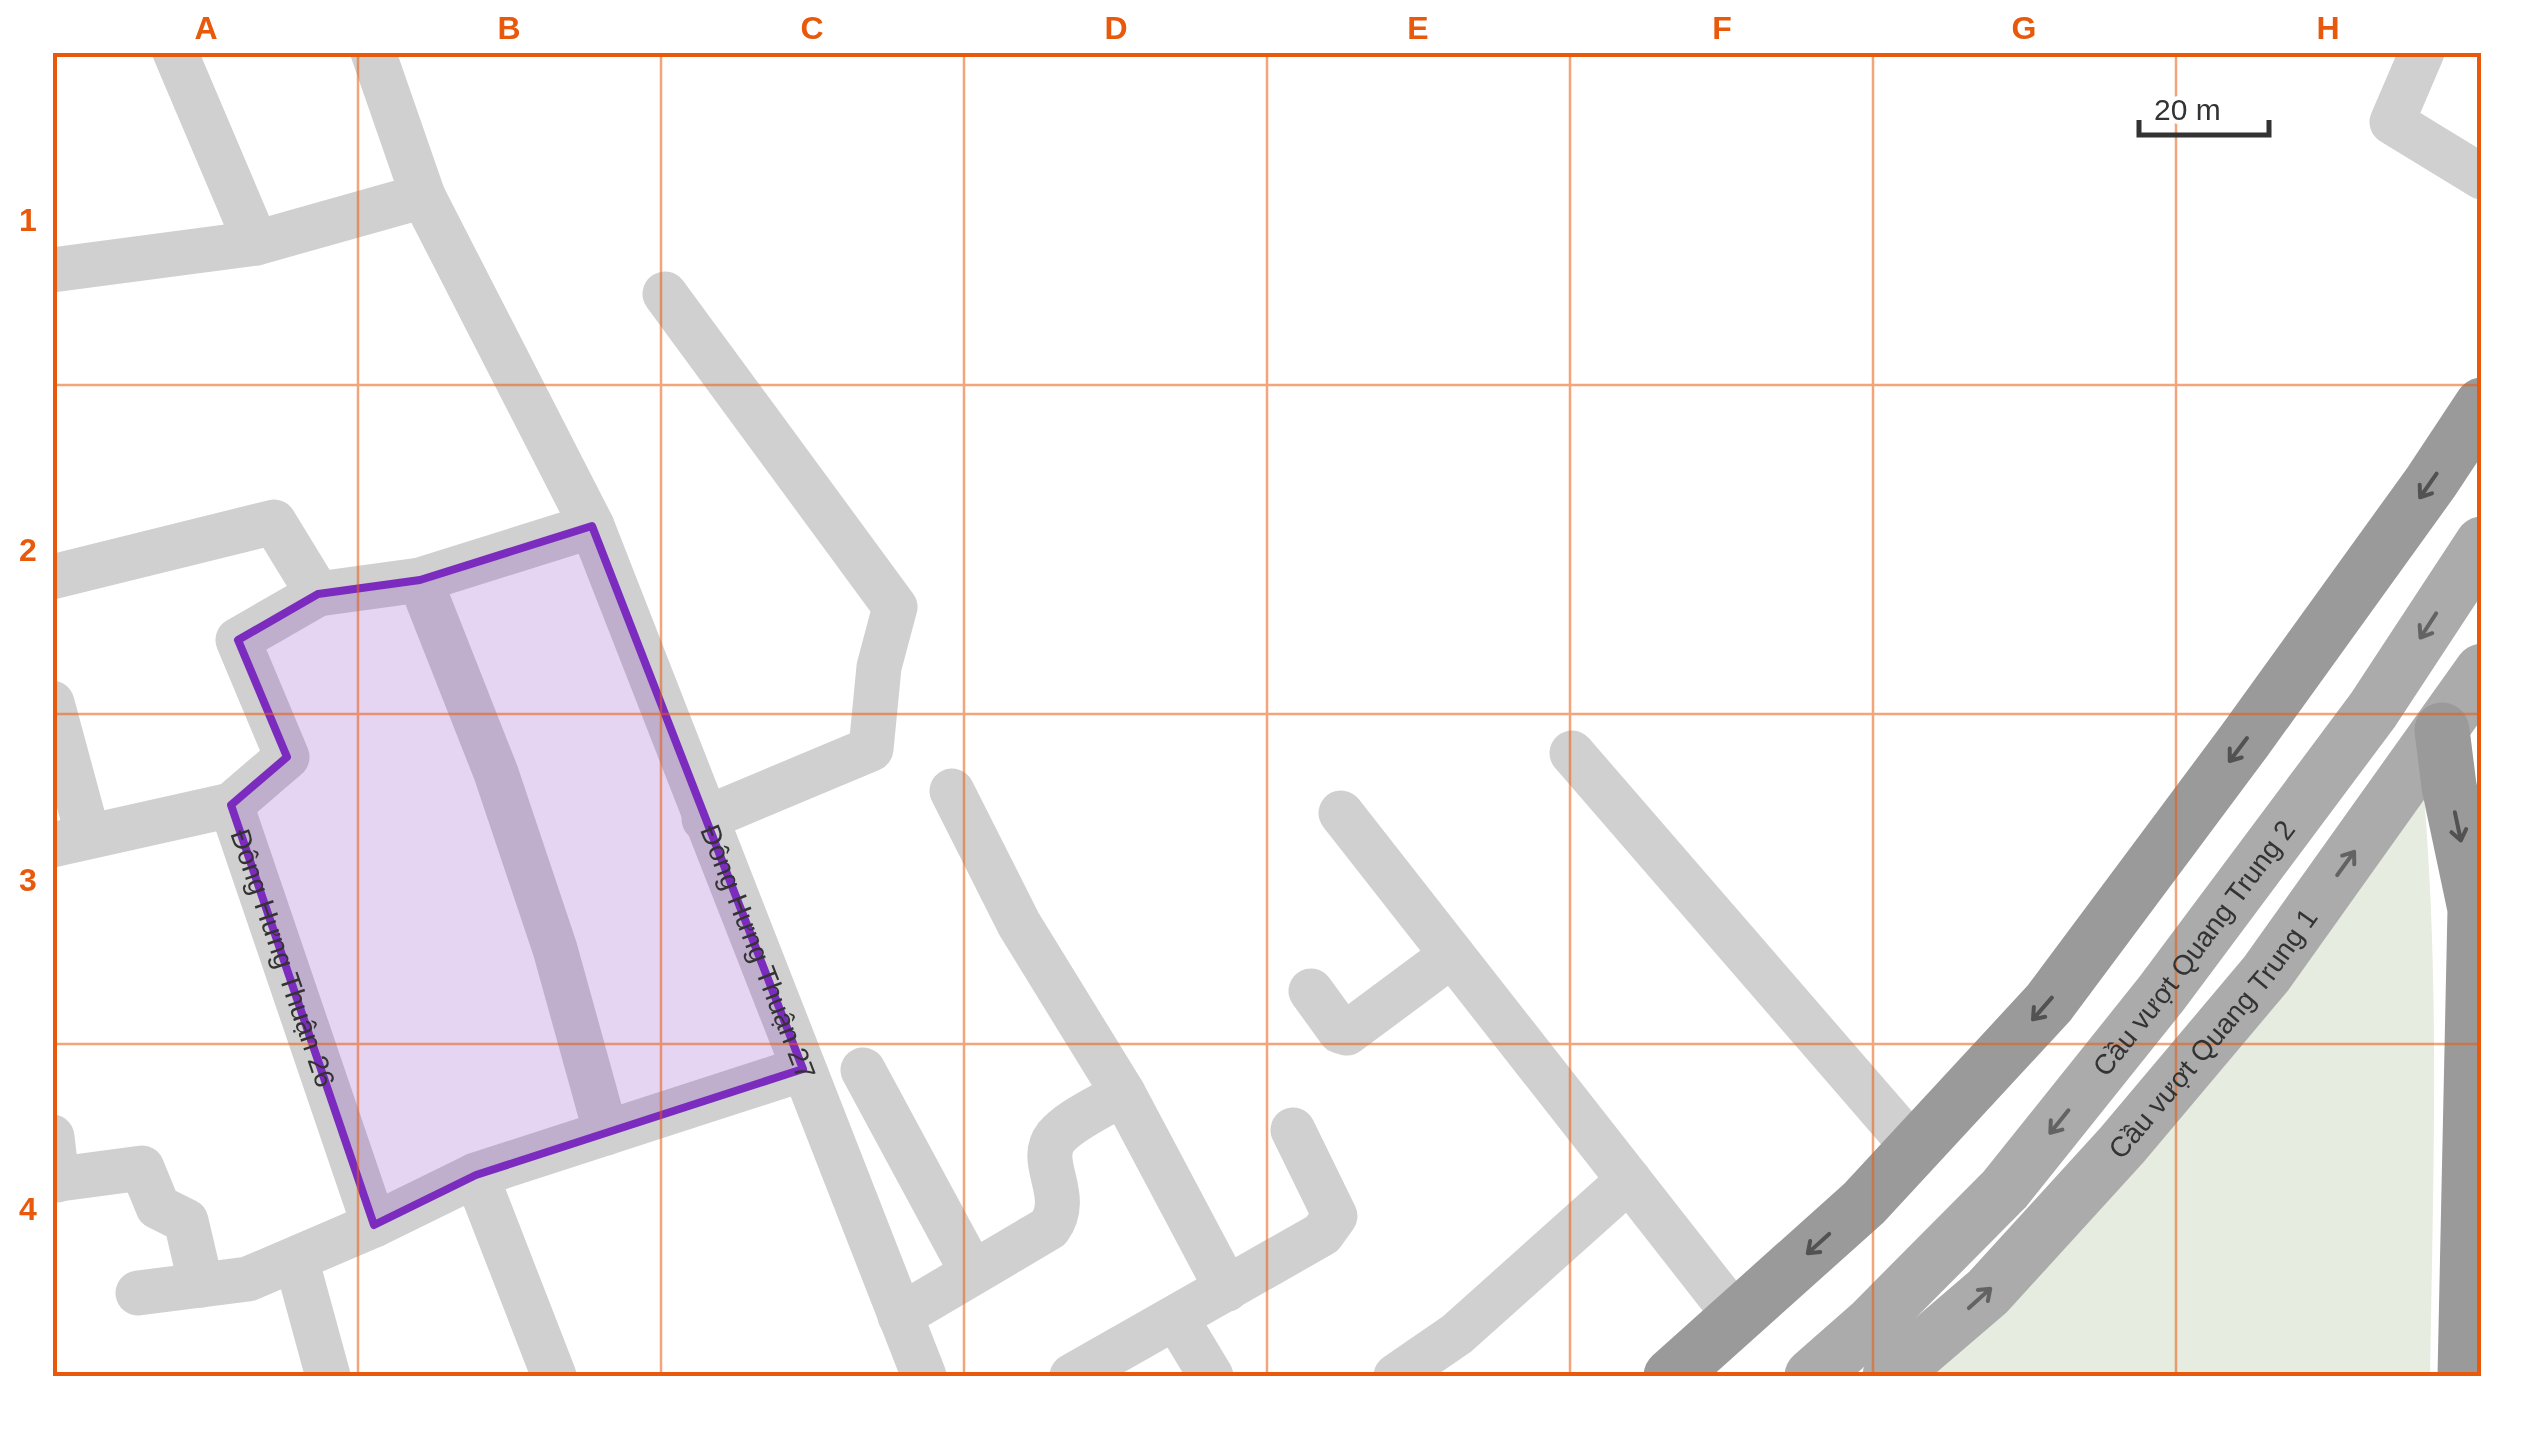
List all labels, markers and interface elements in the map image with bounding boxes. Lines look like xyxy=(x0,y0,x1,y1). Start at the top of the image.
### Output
text: A xyxy=(194,10,218,46)
text: B xyxy=(497,10,521,46)
text: C xyxy=(800,10,824,46)
text: D xyxy=(1104,10,1128,46)
text: E xyxy=(1407,10,1429,46)
text: F xyxy=(1712,10,1732,46)
text: G xyxy=(2012,10,2036,46)
text: H xyxy=(2316,10,2340,46)
scale bar xyxy=(2139,75,2269,137)
text: 20 m xyxy=(2154,93,2221,126)
text: 1 xyxy=(19,202,37,238)
one-way arrow xyxy=(2418,472,2439,499)
text: 2 xyxy=(19,532,37,568)
one-way arrow xyxy=(2418,612,2438,639)
one-way arrow xyxy=(2227,736,2248,763)
one-way arrow xyxy=(2449,810,2468,842)
street label: Cầu vượt Quang Trung 2 xyxy=(2087,815,2301,1082)
street label: Đông Hưng Thuận 27 xyxy=(694,820,822,1084)
street label: Đông Hưng Thuận 26 xyxy=(224,825,341,1091)
one-way arrow xyxy=(2336,849,2357,877)
text: 3 xyxy=(19,862,37,898)
street label: Cầu vượt Quang Trung 1 xyxy=(2103,903,2324,1165)
one-way arrow xyxy=(2031,996,2054,1021)
one-way arrow xyxy=(2049,1108,2071,1134)
text: 4 xyxy=(19,1191,37,1227)
one-way arrow xyxy=(1806,1233,1831,1256)
one-way arrow xyxy=(1967,1287,1992,1310)

